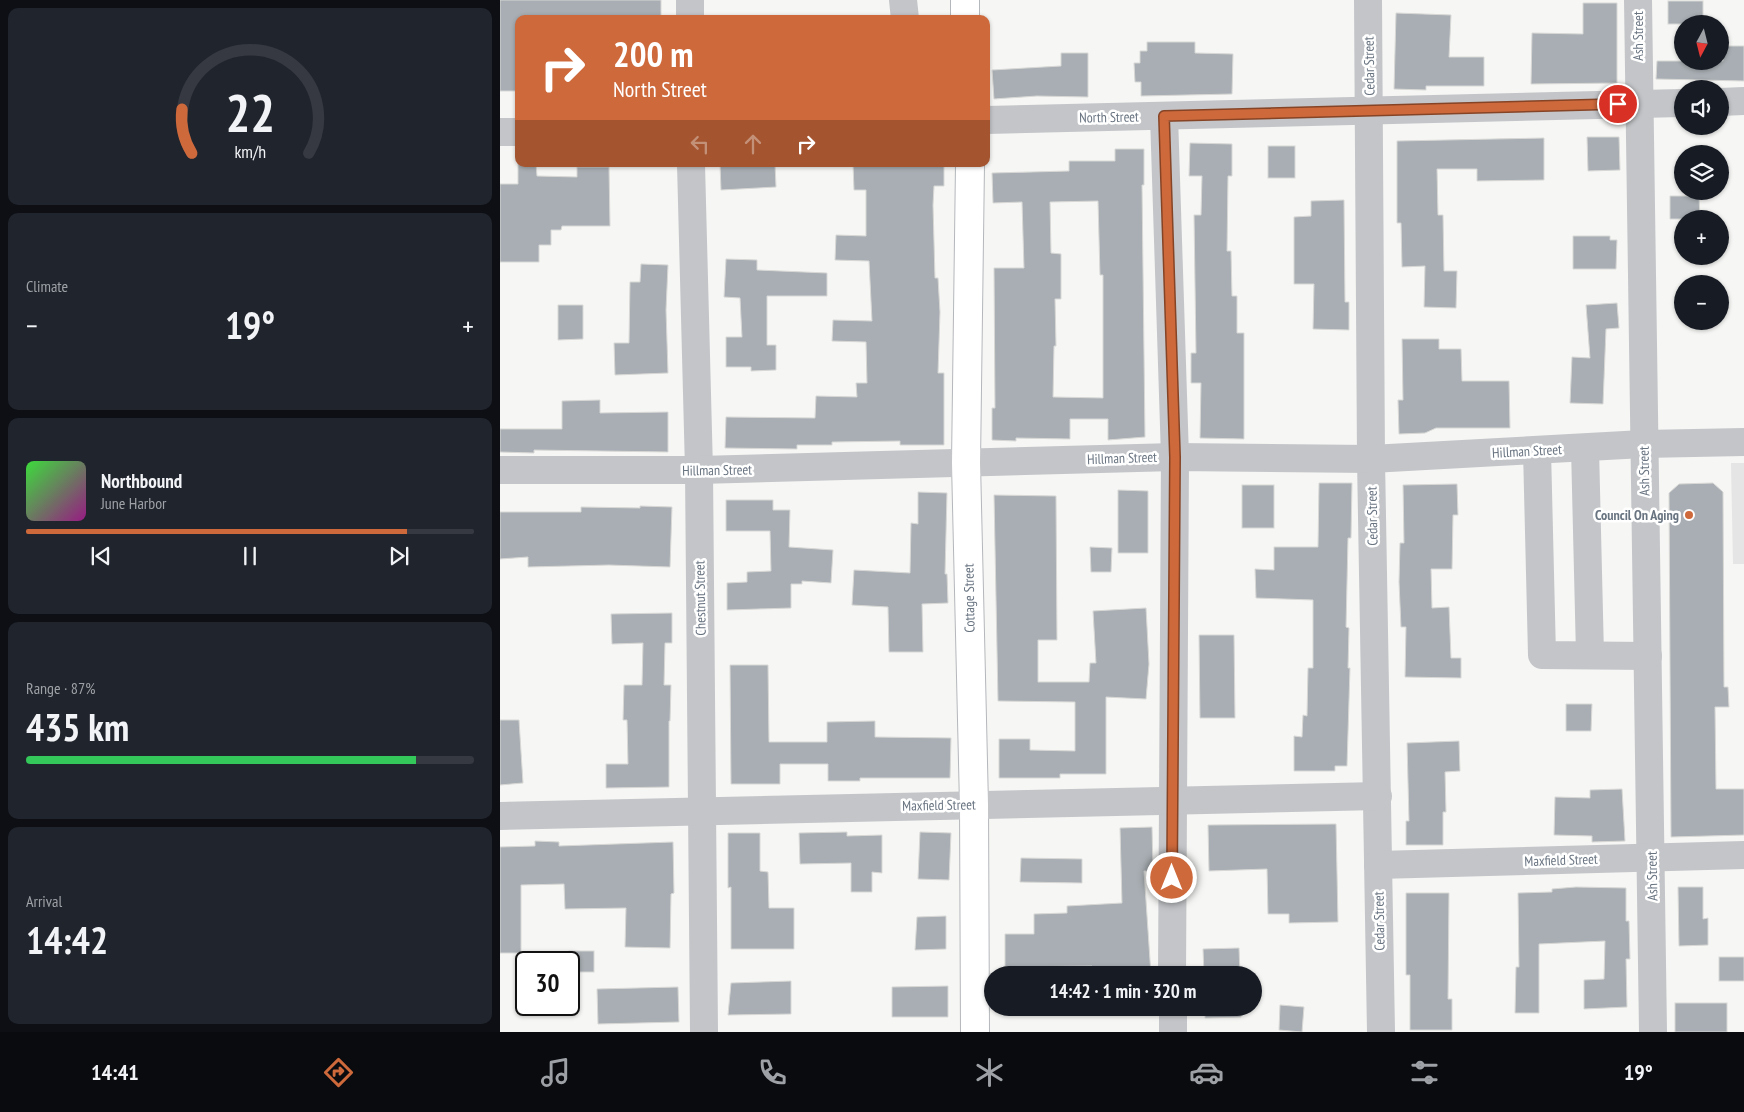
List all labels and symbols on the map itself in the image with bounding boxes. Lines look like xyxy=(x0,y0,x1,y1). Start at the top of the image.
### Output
street label: Ash Street xyxy=(1629,11,1647,61)
north arrow xyxy=(1674,15,1729,70)
street label: Cedar Street xyxy=(1359,36,1379,96)
pin xyxy=(1597,83,1639,125)
street label: North Street xyxy=(1079,107,1139,127)
street label: Hillman Street xyxy=(1492,440,1563,462)
street label: Ash Street xyxy=(1635,446,1653,496)
street label: Hillman Street xyxy=(1087,448,1157,468)
street label: Hillman Street xyxy=(682,460,752,480)
street label: Cedar Street xyxy=(1362,486,1382,546)
place label: Council On Aging xyxy=(1595,506,1679,524)
marker: Council On Aging xyxy=(1683,509,1695,521)
street label: Chestnut Street xyxy=(690,560,710,636)
street label: Cottage Street xyxy=(959,563,979,633)
street label: Maxfield Street xyxy=(902,795,976,815)
street label: Maxfield Street xyxy=(1524,850,1598,870)
position arrow xyxy=(1145,851,1197,903)
street label: Ash Street xyxy=(1643,851,1661,901)
street label: Cedar Street xyxy=(1369,891,1389,951)
speed limit sign: 30 xyxy=(515,951,580,1016)

